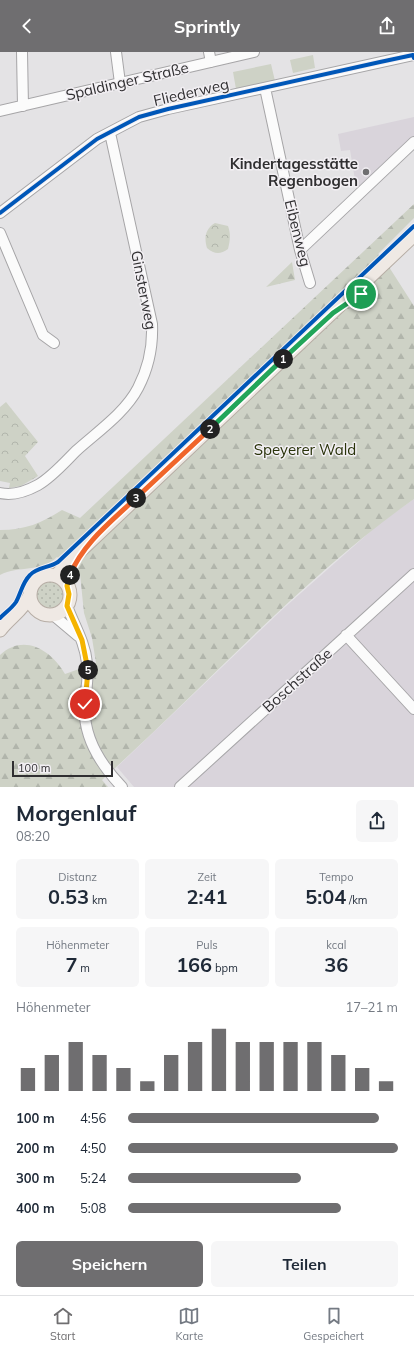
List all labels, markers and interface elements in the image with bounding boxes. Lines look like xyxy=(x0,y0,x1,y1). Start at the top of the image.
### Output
icon: back xyxy=(16,15,38,37)
text: Sprintly xyxy=(174,15,240,38)
icon: share xyxy=(376,15,398,37)
street label: Spaldinger Straße xyxy=(64,58,190,104)
street label: Fliederweg xyxy=(151,74,231,110)
place label: Kindertagesstätte Regenbogen xyxy=(230,154,358,190)
marker: Kindertagesstätte Regenbogen xyxy=(361,167,371,177)
street label: Eibenweg xyxy=(281,198,315,268)
street label: Ginsterweg xyxy=(127,249,161,331)
pin xyxy=(344,277,378,311)
icon: arrive xyxy=(350,283,372,305)
pin: 1 xyxy=(273,349,293,369)
text: 1 xyxy=(280,352,286,366)
pin: 2 xyxy=(200,419,220,439)
text: 2 xyxy=(207,422,213,436)
park label: Speyerer Wald xyxy=(254,440,356,459)
pin: 3 xyxy=(126,488,146,508)
text: 3 xyxy=(133,491,139,505)
pin: 4 xyxy=(60,565,80,585)
text: 4 xyxy=(67,568,73,582)
street label: Boschstraße xyxy=(258,644,336,716)
pin: 5 xyxy=(78,660,98,680)
text: 5 xyxy=(85,663,91,677)
pin xyxy=(68,687,102,721)
icon: check xyxy=(74,693,96,715)
scale bar xyxy=(12,759,113,778)
text: 100 m xyxy=(18,761,50,775)
text: Morgenlauf xyxy=(16,799,136,827)
button: share xyxy=(356,800,398,842)
text: 08:20 xyxy=(16,828,50,844)
text: Distanz xyxy=(58,870,97,884)
text: Zeit xyxy=(198,870,216,884)
text: Tempo xyxy=(319,870,353,884)
text: 0.53 xyxy=(48,884,89,909)
text: 2:41 xyxy=(187,884,227,909)
text: 5:04 xyxy=(305,884,346,909)
text: km xyxy=(89,893,107,907)
text: /km xyxy=(346,893,367,907)
text: Höhenmeter xyxy=(46,938,109,952)
text: Puls xyxy=(196,938,218,952)
text: kcal xyxy=(326,938,346,952)
text: 7 xyxy=(65,952,77,977)
text: 166 xyxy=(176,952,212,977)
text: 36 xyxy=(324,952,348,977)
text: m xyxy=(77,961,90,975)
text: bpm xyxy=(212,961,238,975)
text: Höhenmeter xyxy=(16,999,90,1015)
text: 17–21 m xyxy=(345,999,398,1015)
text: 100 m xyxy=(16,1110,55,1126)
text: 4:56 xyxy=(80,1110,106,1126)
text: 200 m xyxy=(16,1140,55,1156)
text: 4:50 xyxy=(80,1140,106,1156)
text: 300 m xyxy=(16,1170,55,1186)
text: 5:24 xyxy=(80,1170,106,1186)
text: 400 m xyxy=(16,1200,55,1216)
text: 5:08 xyxy=(80,1200,106,1216)
button: Speichern xyxy=(16,1241,203,1287)
button: Teilen xyxy=(211,1241,398,1287)
tab: Start xyxy=(50,1305,75,1343)
tab: Karte xyxy=(176,1305,203,1343)
tab: Gespeichert xyxy=(303,1305,364,1343)

